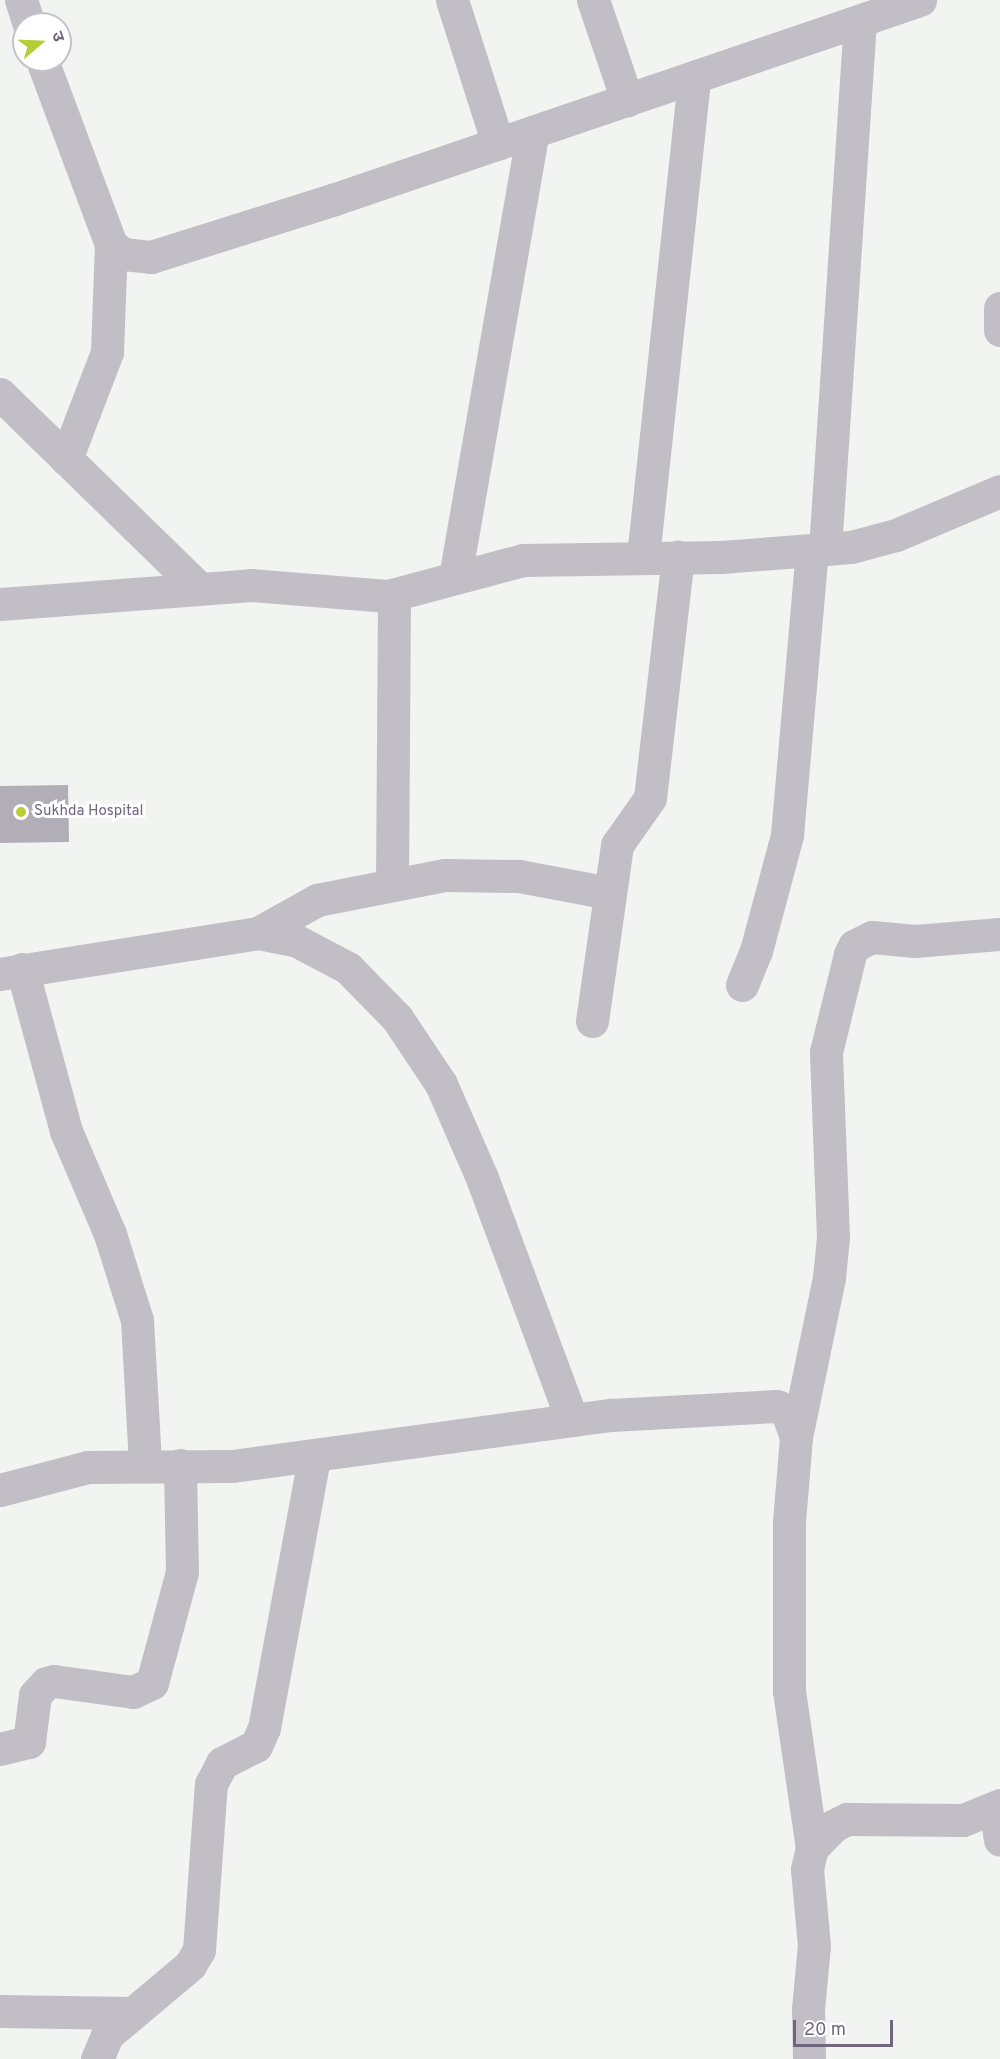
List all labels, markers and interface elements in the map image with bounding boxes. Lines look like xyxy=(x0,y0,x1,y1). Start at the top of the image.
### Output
north arrow xyxy=(12,12,72,72)
text: उ xyxy=(46,29,68,44)
marker: Sukhda Hospital xyxy=(12,803,30,821)
place label: Sukhda Hospital xyxy=(34,803,143,821)
scale bar xyxy=(796,2008,896,2046)
text: 20 m xyxy=(804,2019,846,2042)

